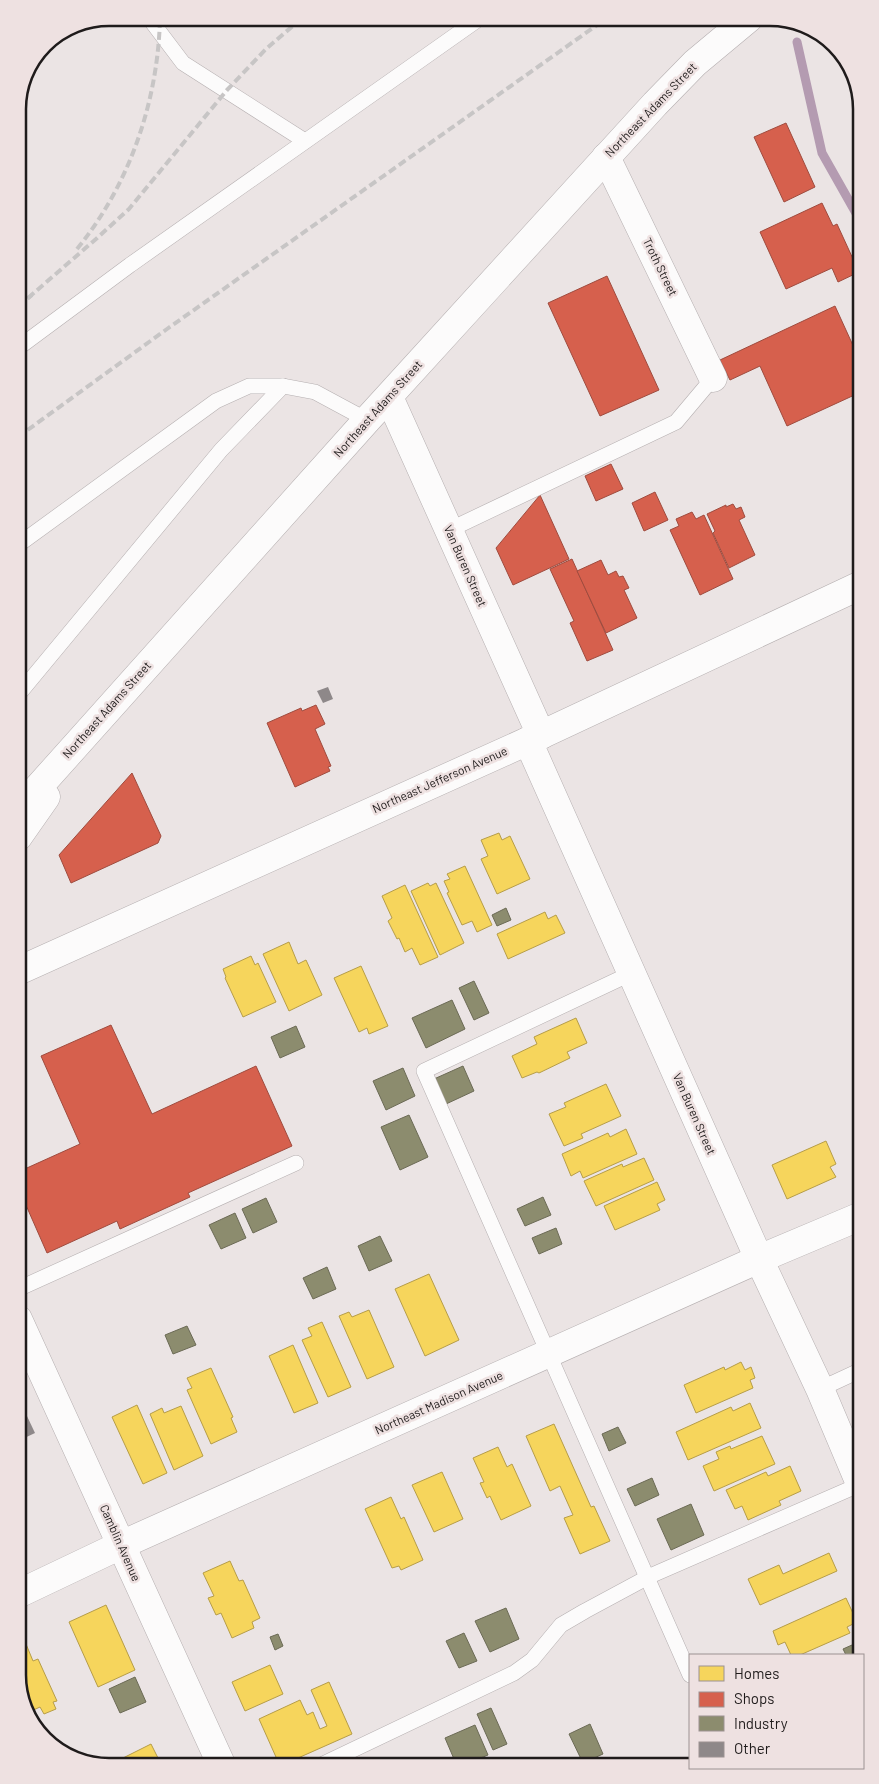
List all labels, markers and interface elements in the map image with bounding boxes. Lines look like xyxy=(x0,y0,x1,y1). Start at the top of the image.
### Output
street label: Northeast Adams Street xyxy=(602,59,699,159)
street label: Troth Street xyxy=(641,235,681,298)
street label: Northeast Adams Street xyxy=(330,357,424,460)
street label: Van Buren Street xyxy=(442,523,490,608)
street label: Northeast Adams Street xyxy=(59,658,153,761)
street label: Northeast Jefferson Avenue xyxy=(370,743,509,815)
street label: Van Buren Street xyxy=(671,1071,719,1156)
street label: Northeast Madison Avenue xyxy=(372,1368,505,1437)
street label: Camblin Avenue xyxy=(98,1502,144,1583)
legend xyxy=(689,1654,864,1769)
text: Homes xyxy=(734,1664,779,1682)
text: Shops xyxy=(734,1689,774,1707)
text: Industry xyxy=(734,1714,788,1732)
text: Other xyxy=(734,1739,771,1757)

